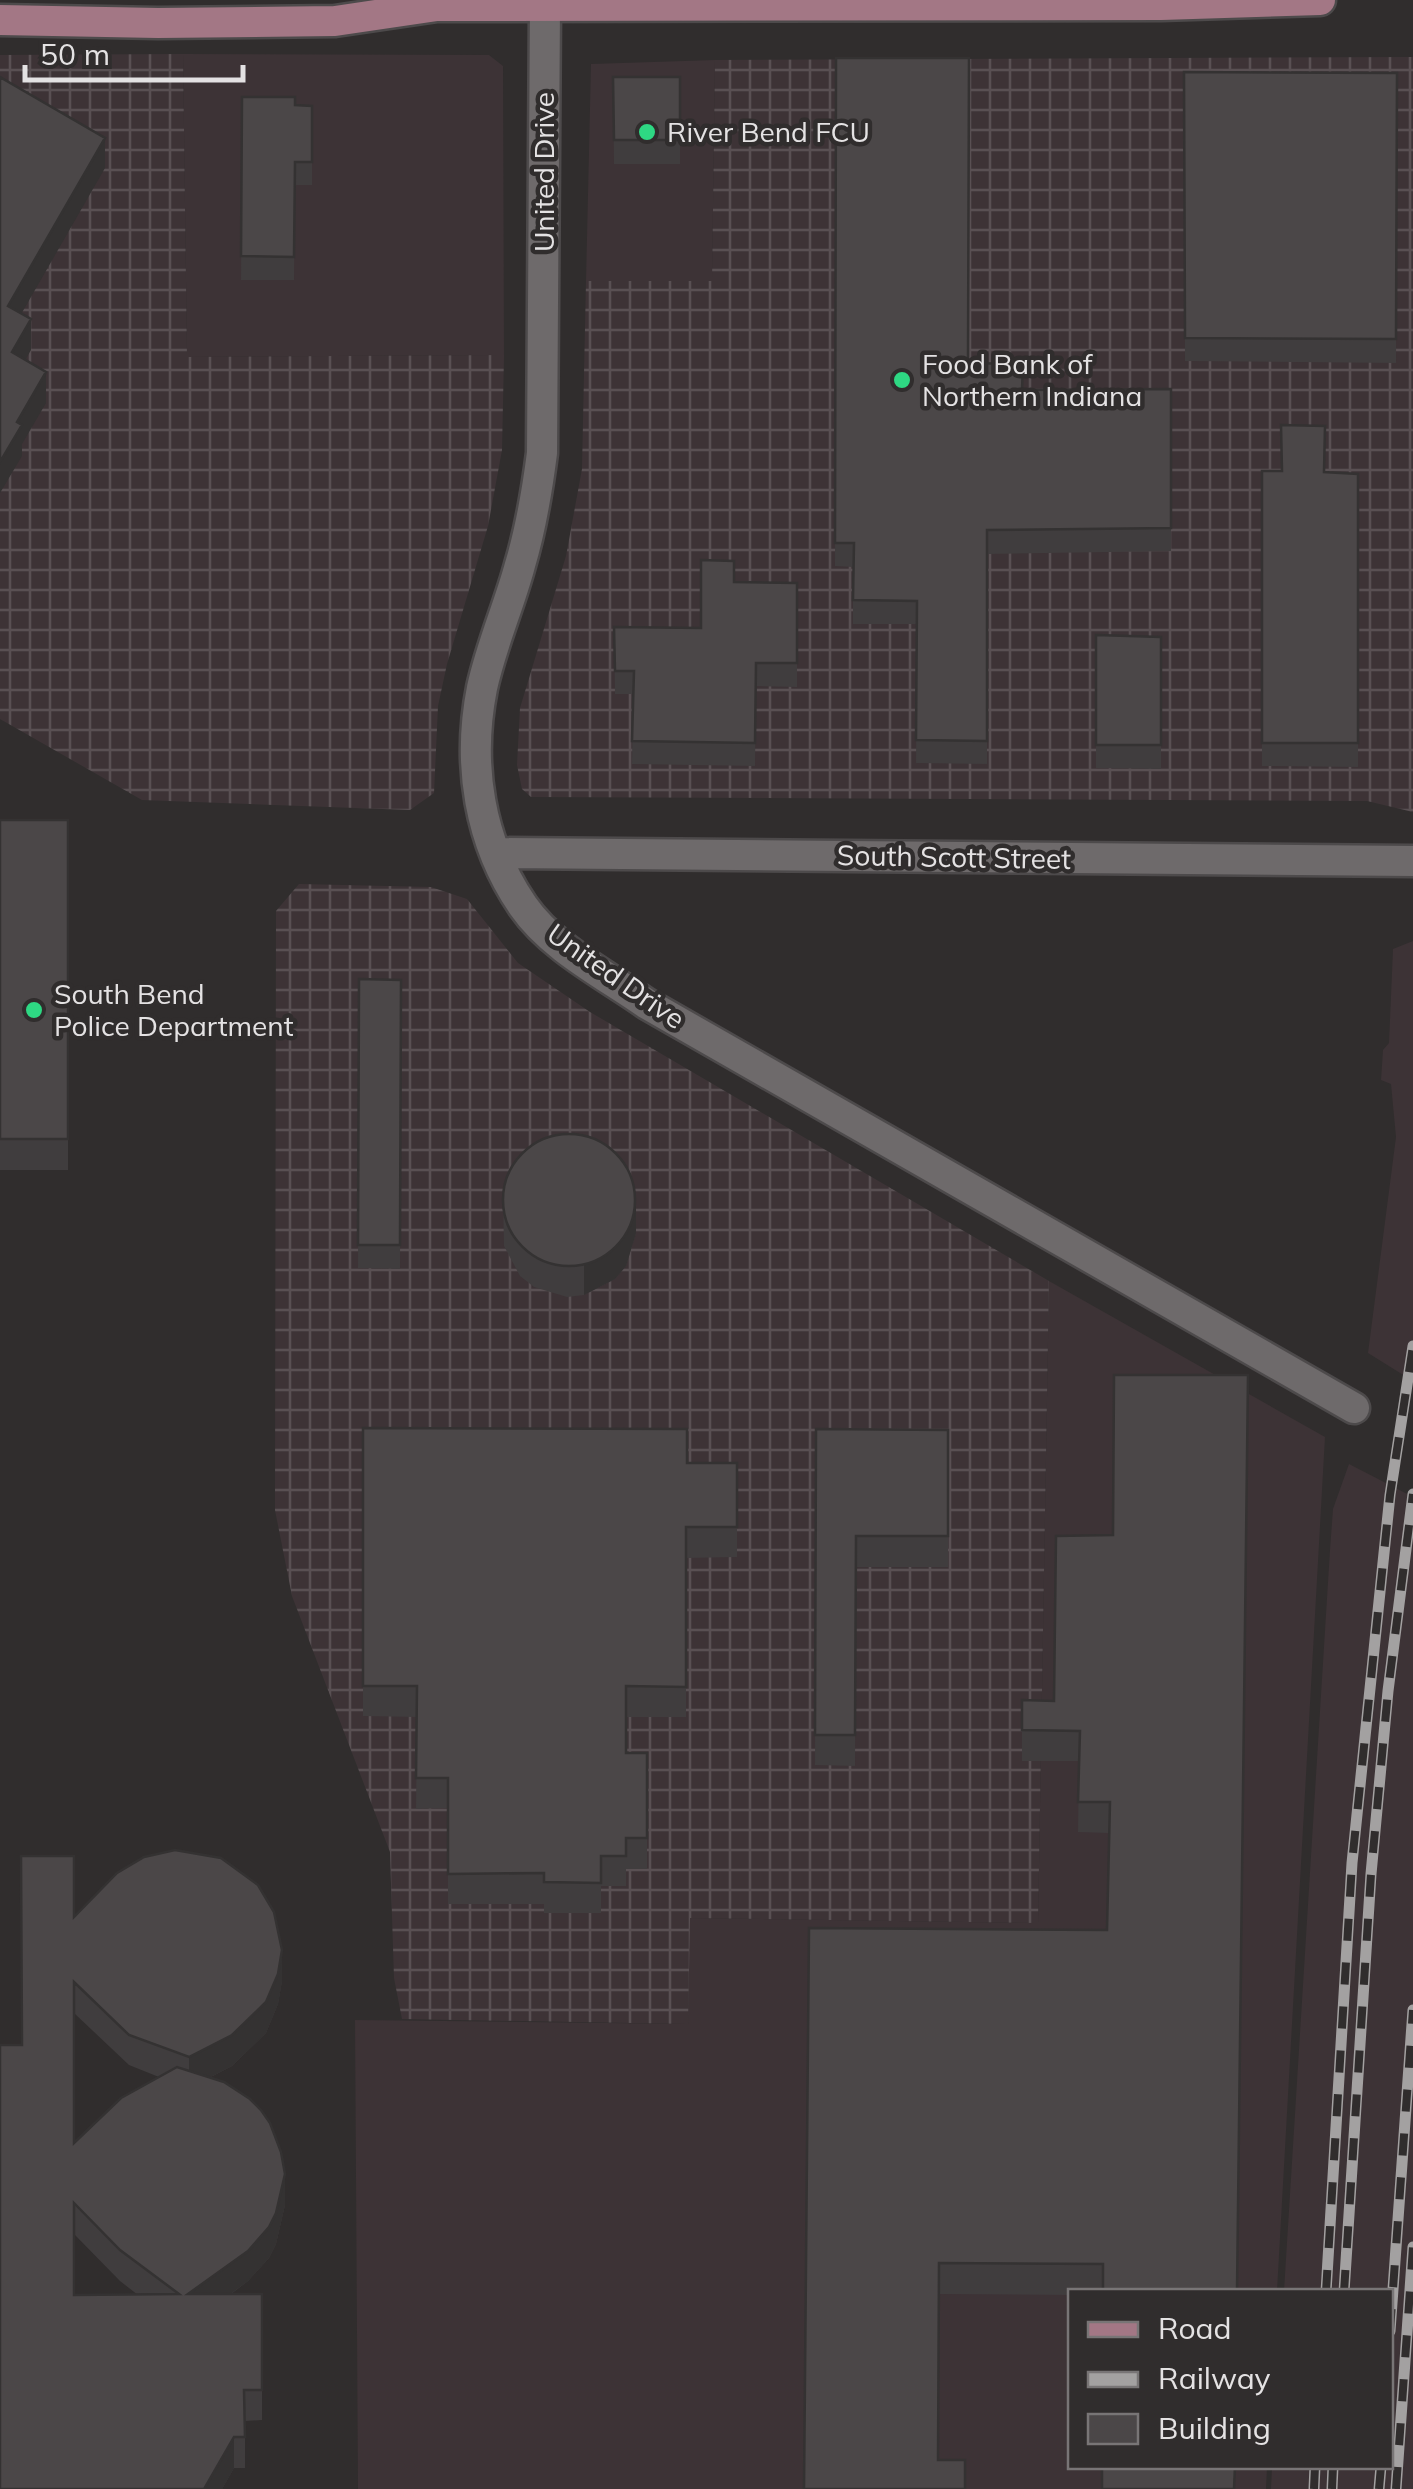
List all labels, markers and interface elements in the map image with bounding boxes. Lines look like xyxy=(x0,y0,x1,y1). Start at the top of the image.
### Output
scale bar xyxy=(25,20,242,82)
text: 50 m xyxy=(40,35,110,73)
street label: United Drive xyxy=(526,92,561,252)
place label: River Bend FCU xyxy=(667,114,870,149)
marker: River Bend FCU xyxy=(636,121,658,143)
place label: Food Bank of Northern Indiana xyxy=(922,346,1142,413)
marker: Food Bank of Northern Indiana xyxy=(891,369,913,391)
street label: South Scott Street xyxy=(837,837,1071,876)
street label: United Drive xyxy=(541,915,692,1036)
place label: South Bend Police Department xyxy=(54,976,294,1043)
marker: South Bend Police Department xyxy=(23,999,45,1021)
legend xyxy=(1068,2289,1393,2469)
text: Road xyxy=(1158,2309,1232,2347)
text: Railway xyxy=(1158,2359,1271,2397)
text: Building xyxy=(1158,2409,1271,2447)

